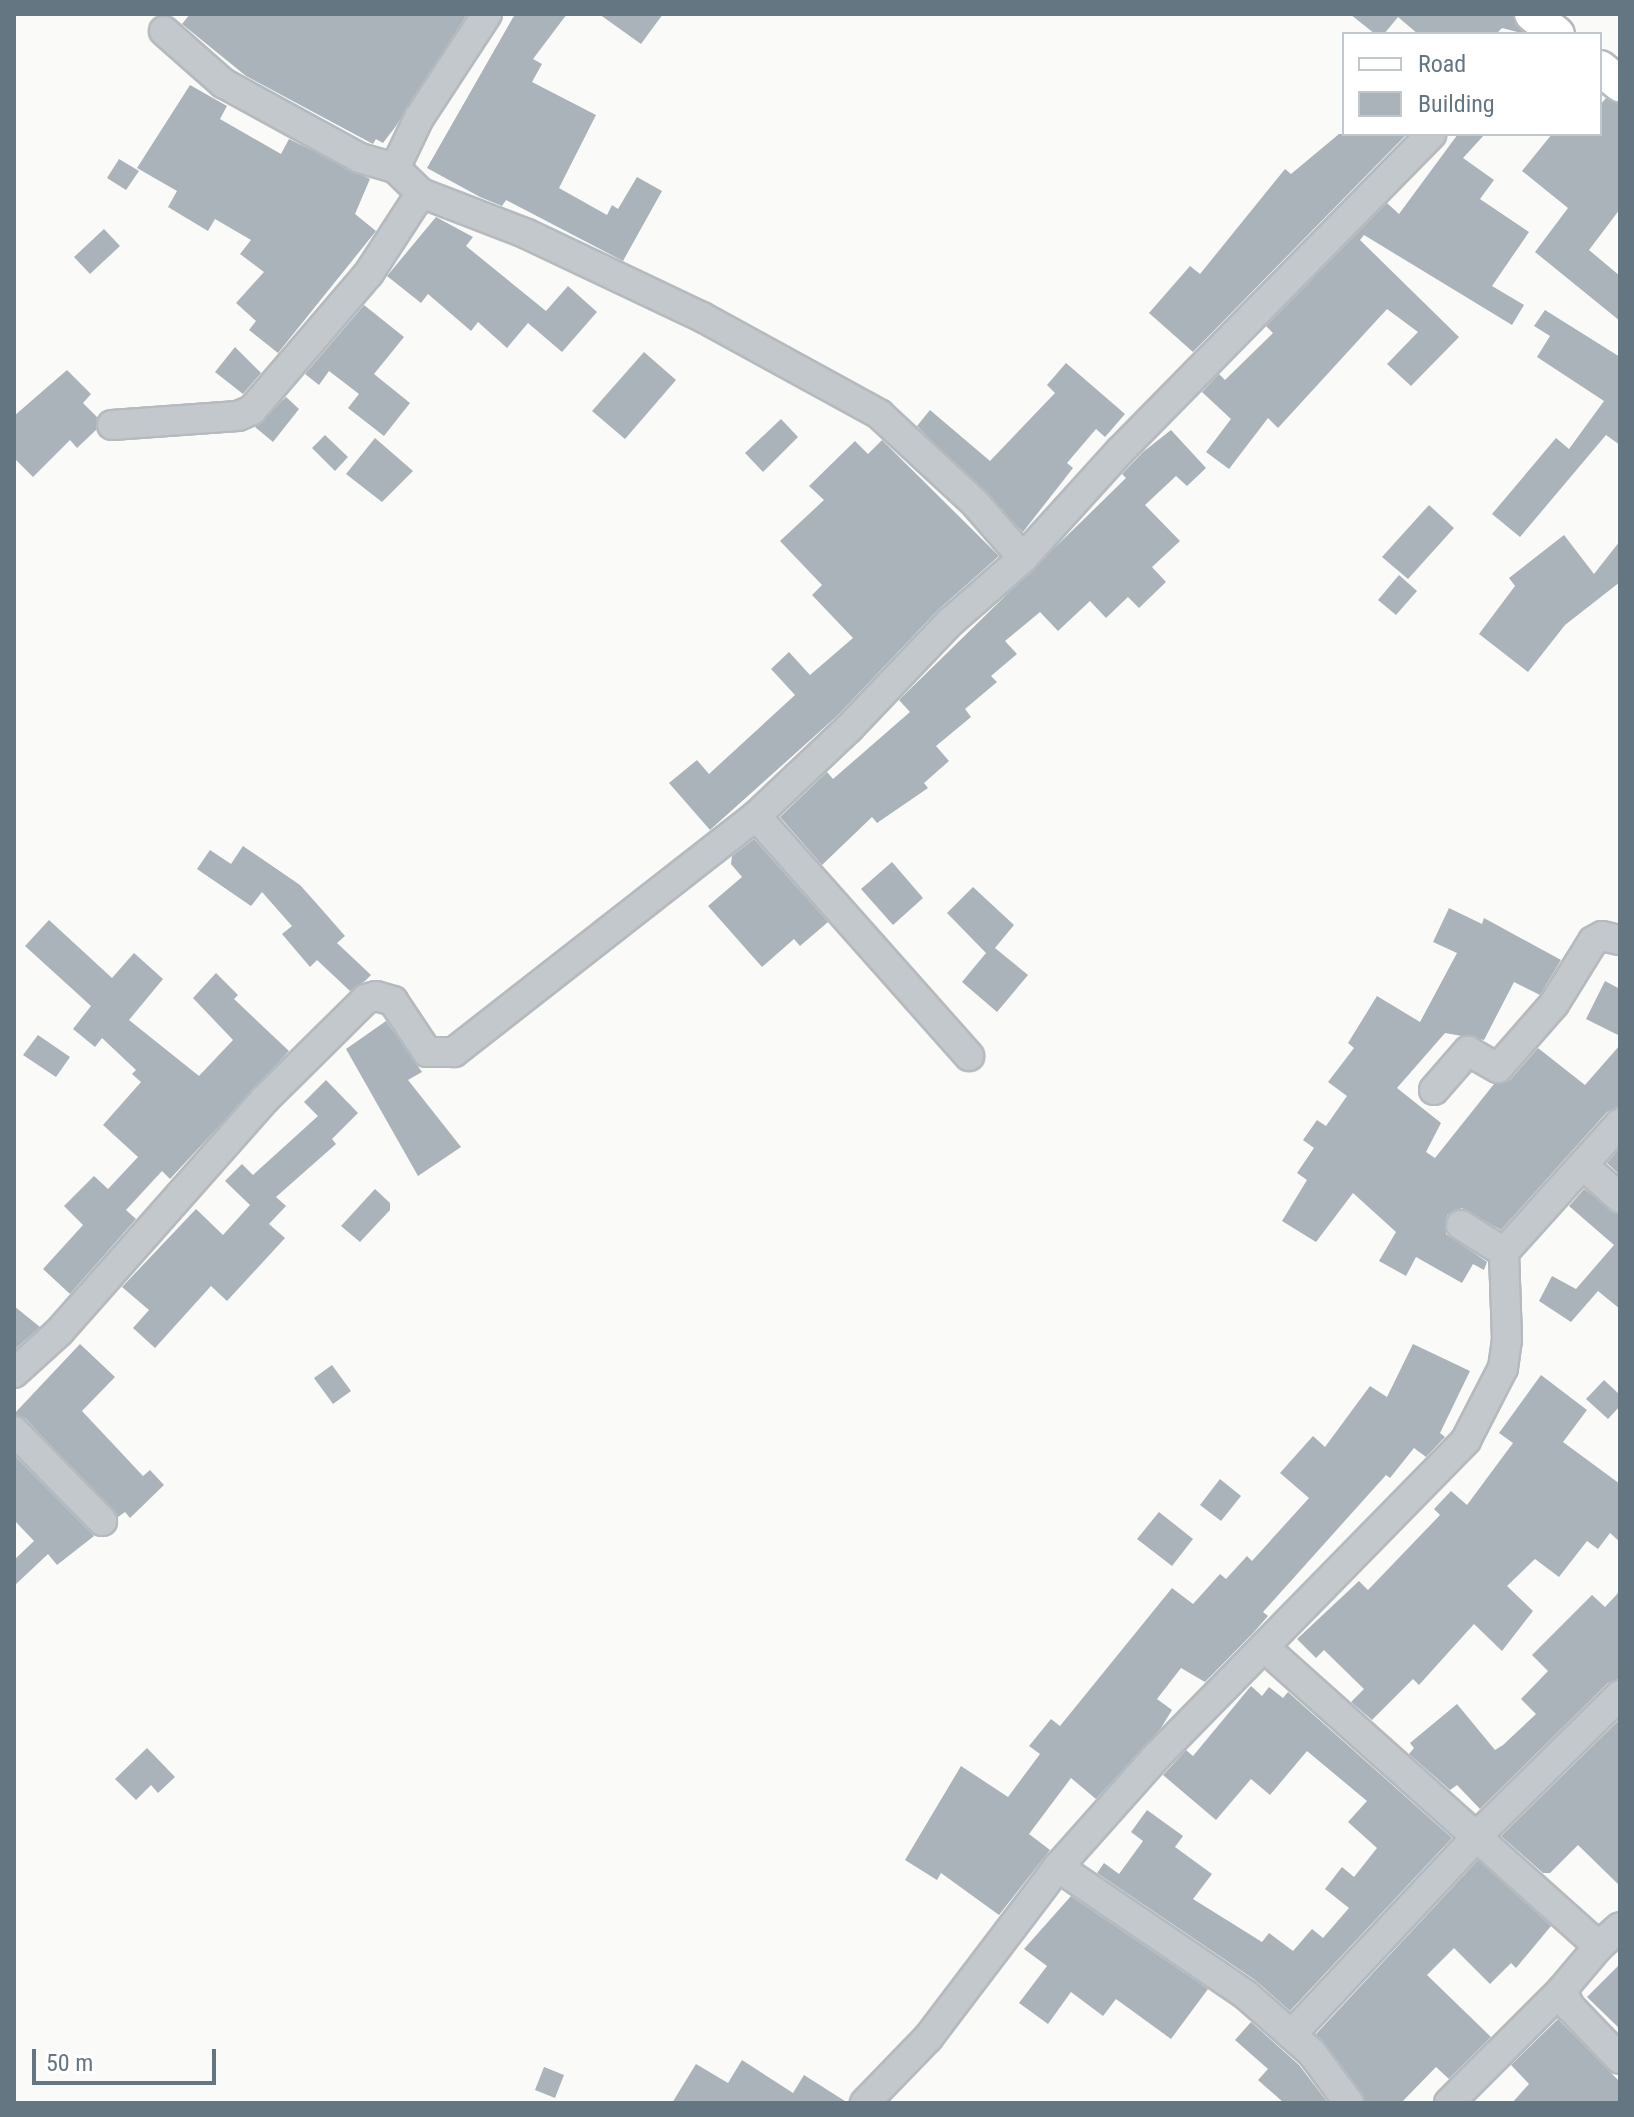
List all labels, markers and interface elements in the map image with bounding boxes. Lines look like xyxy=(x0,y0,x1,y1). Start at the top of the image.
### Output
legend xyxy=(1342,32,1602,136)
text: Road xyxy=(1418,50,1466,78)
text: Building xyxy=(1418,90,1495,118)
scale bar xyxy=(36,2033,220,2083)
text: 50 m xyxy=(46,2049,93,2077)

